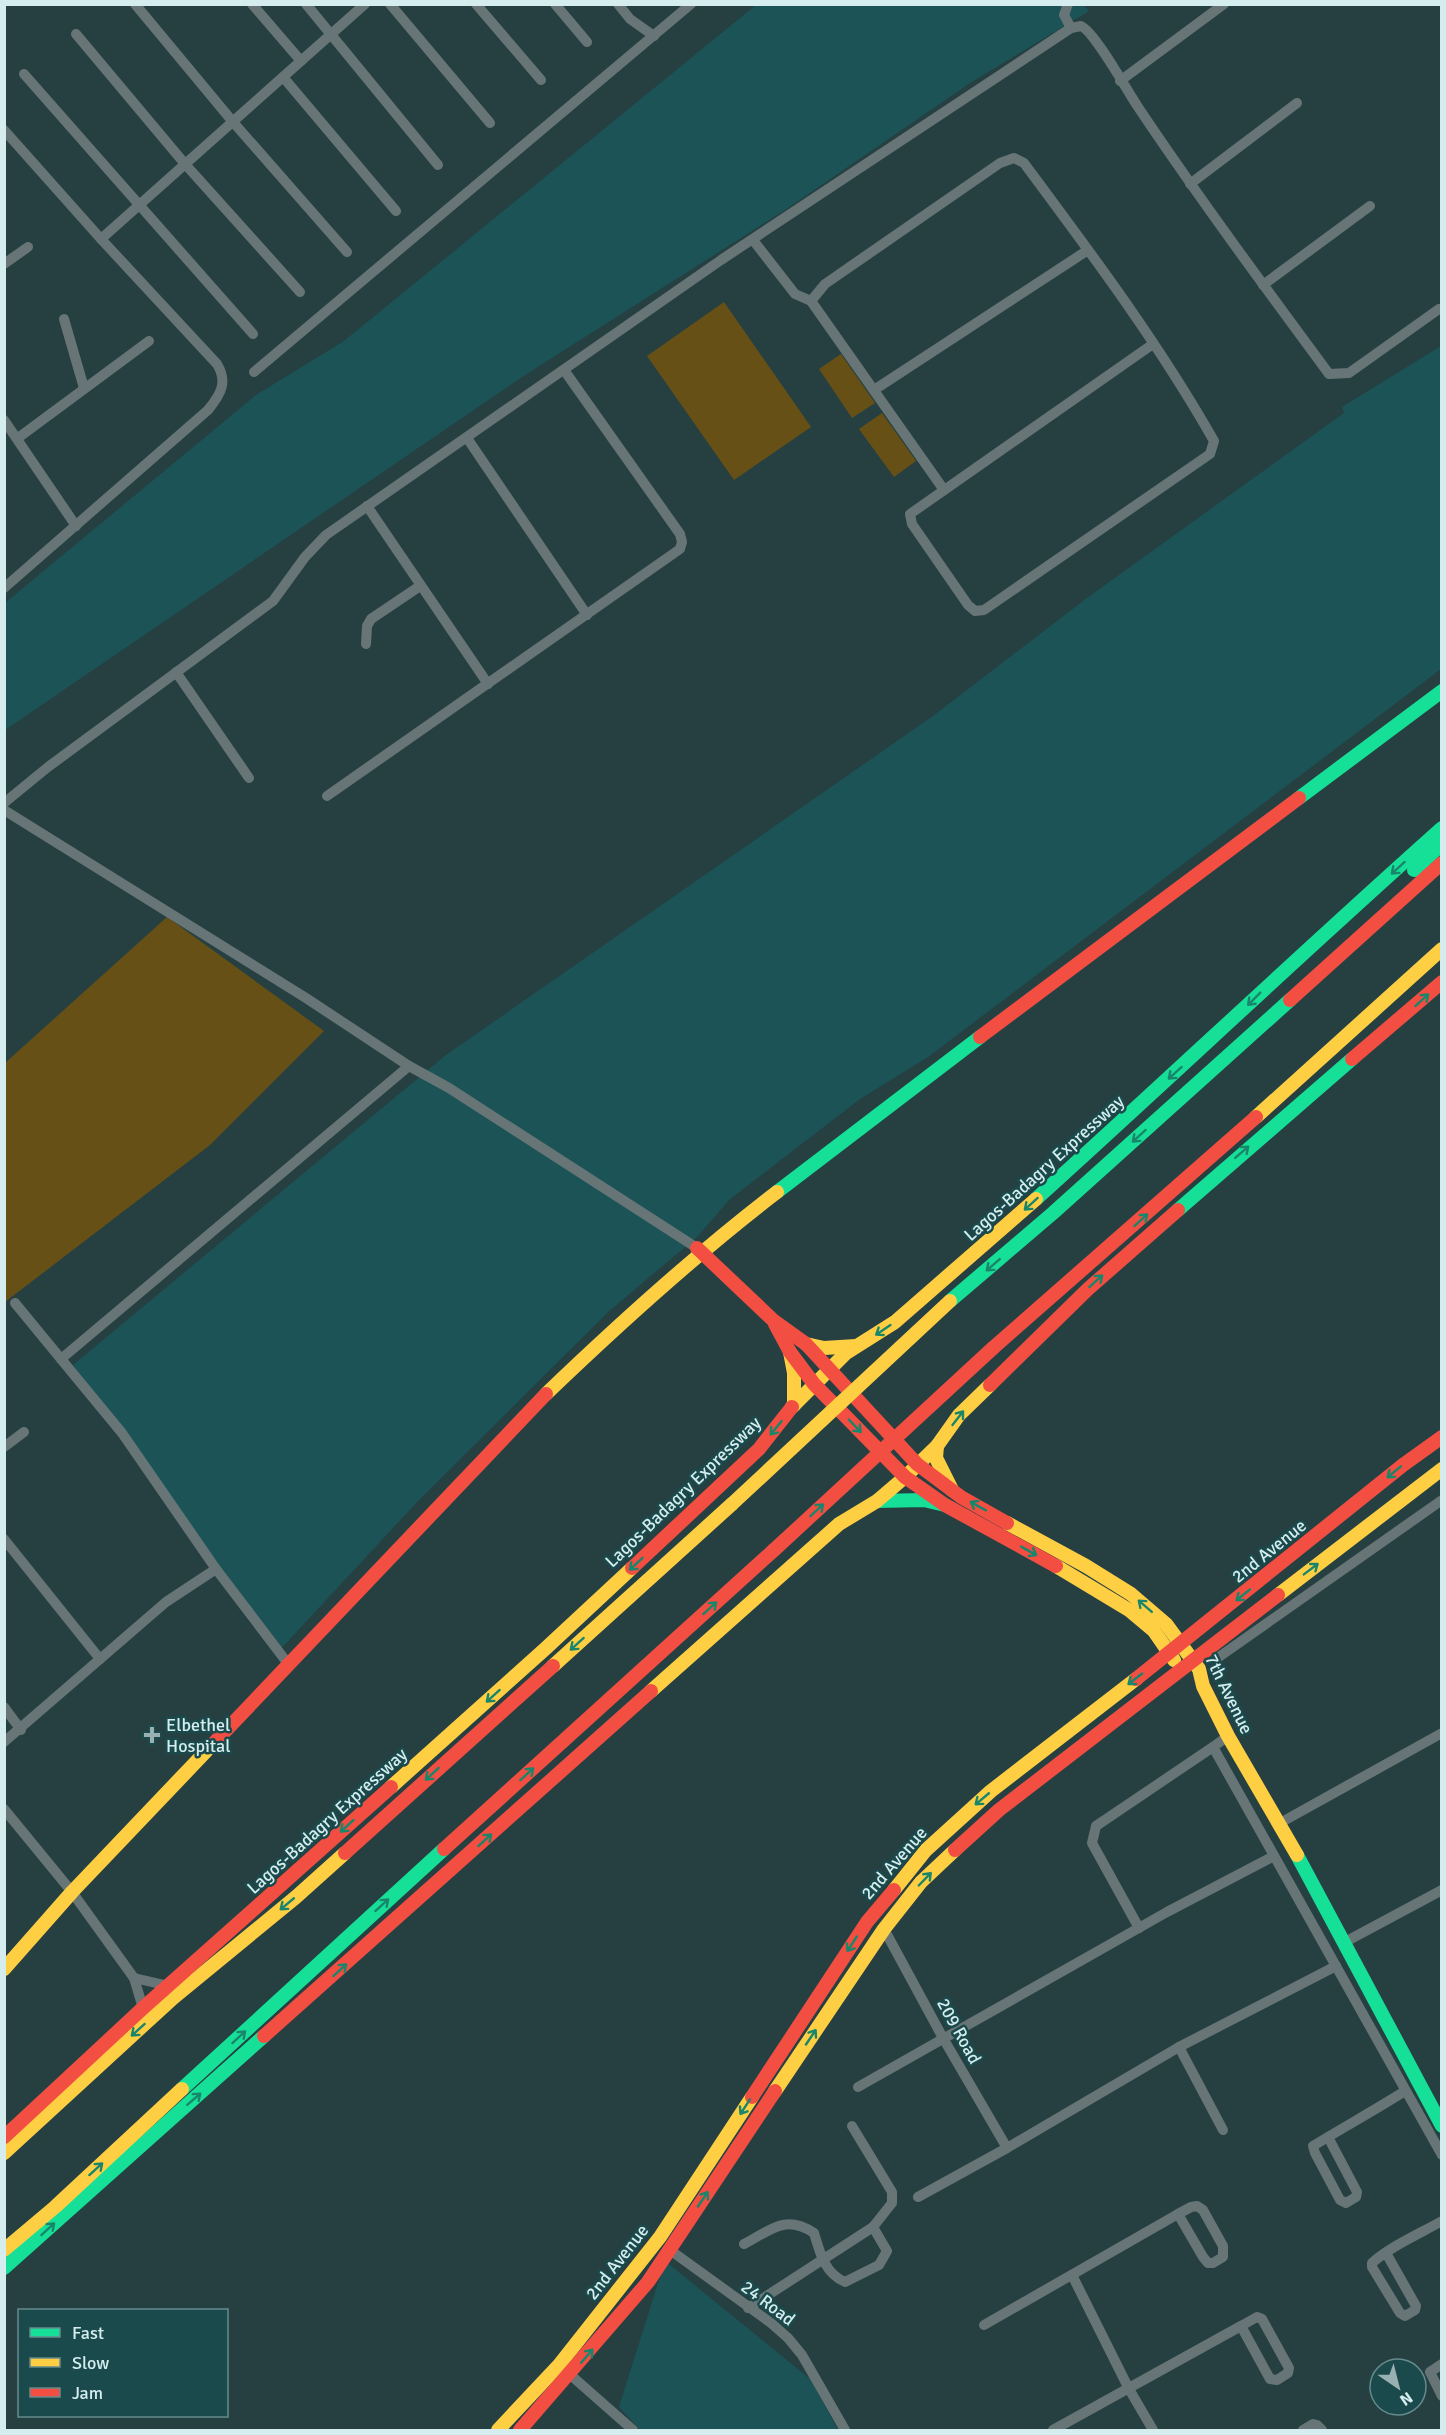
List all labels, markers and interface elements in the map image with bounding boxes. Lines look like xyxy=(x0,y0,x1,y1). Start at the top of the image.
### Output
one-way arrow xyxy=(1391,861,1406,875)
one-way arrow xyxy=(1246,991,1261,1006)
one-way arrow xyxy=(1414,992,1429,1007)
one-way arrow xyxy=(1168,1065,1183,1080)
street label: Lagos-Badagry Expressway xyxy=(959,1090,1129,1246)
one-way arrow xyxy=(1132,1129,1147,1143)
one-way arrow xyxy=(1234,1145,1249,1159)
one-way arrow xyxy=(1024,1197,1039,1211)
one-way arrow xyxy=(1133,1213,1148,1227)
one-way arrow xyxy=(985,1258,1001,1271)
one-way arrow xyxy=(1088,1274,1103,1288)
one-way arrow xyxy=(875,1325,892,1337)
street label: Lagos-Badagry Expressway xyxy=(601,1411,766,1572)
one-way arrow xyxy=(951,1411,964,1427)
one-way arrow xyxy=(848,1419,862,1434)
one-way arrow xyxy=(769,1420,782,1436)
one-way arrow xyxy=(1387,1465,1403,1478)
one-way arrow xyxy=(970,1500,988,1511)
one-way arrow xyxy=(809,1503,824,1517)
street label: 2nd Avenue xyxy=(1227,1514,1311,1588)
one-way arrow xyxy=(1020,1545,1037,1557)
one-way arrow xyxy=(629,1557,644,1571)
one-way arrow xyxy=(1303,1562,1319,1575)
one-way arrow xyxy=(1235,1588,1251,1601)
one-way arrow xyxy=(1138,1599,1153,1613)
one-way arrow xyxy=(702,1601,717,1615)
one-way arrow xyxy=(570,1637,585,1651)
street label: 7th Avenue xyxy=(1200,1650,1258,1738)
one-way arrow xyxy=(1128,1672,1144,1685)
one-way arrow xyxy=(485,1689,500,1703)
place label: Elbethel Hospital xyxy=(166,1714,230,1757)
marker: Elbethel Hospital xyxy=(143,1726,161,1744)
street label: Lagos-Badagry Expressway xyxy=(242,1743,412,1899)
one-way arrow xyxy=(425,1767,440,1781)
one-way arrow xyxy=(519,1767,534,1781)
one-way arrow xyxy=(974,1792,990,1805)
one-way arrow xyxy=(340,1819,355,1833)
street label: 2nd Avenue xyxy=(856,1822,932,1904)
one-way arrow xyxy=(477,1833,492,1847)
one-way arrow xyxy=(918,1871,932,1886)
one-way arrow xyxy=(279,1898,295,1911)
one-way arrow xyxy=(375,1898,390,1912)
one-way arrow xyxy=(846,1935,858,1952)
one-way arrow xyxy=(332,1963,347,1977)
street label: 209 Road xyxy=(932,1994,986,2068)
one-way arrow xyxy=(131,2023,146,2037)
one-way arrow xyxy=(805,2029,817,2046)
one-way arrow xyxy=(231,2030,246,2044)
one-way arrow xyxy=(186,2092,201,2106)
one-way arrow xyxy=(739,2098,751,2114)
one-way arrow xyxy=(88,2162,103,2176)
one-way arrow xyxy=(697,2191,709,2208)
street label: 2nd Avenue xyxy=(581,2220,653,2304)
one-way arrow xyxy=(40,2222,55,2236)
street label: 24 Road xyxy=(737,2276,799,2330)
legend xyxy=(18,2309,228,2417)
text: Fast xyxy=(72,2322,104,2344)
one-way arrow xyxy=(580,2349,594,2364)
text: Slow xyxy=(72,2352,109,2374)
north arrow xyxy=(1368,2357,1428,2417)
text: Jam xyxy=(72,2382,103,2404)
text: N xyxy=(1396,2387,1416,2410)

